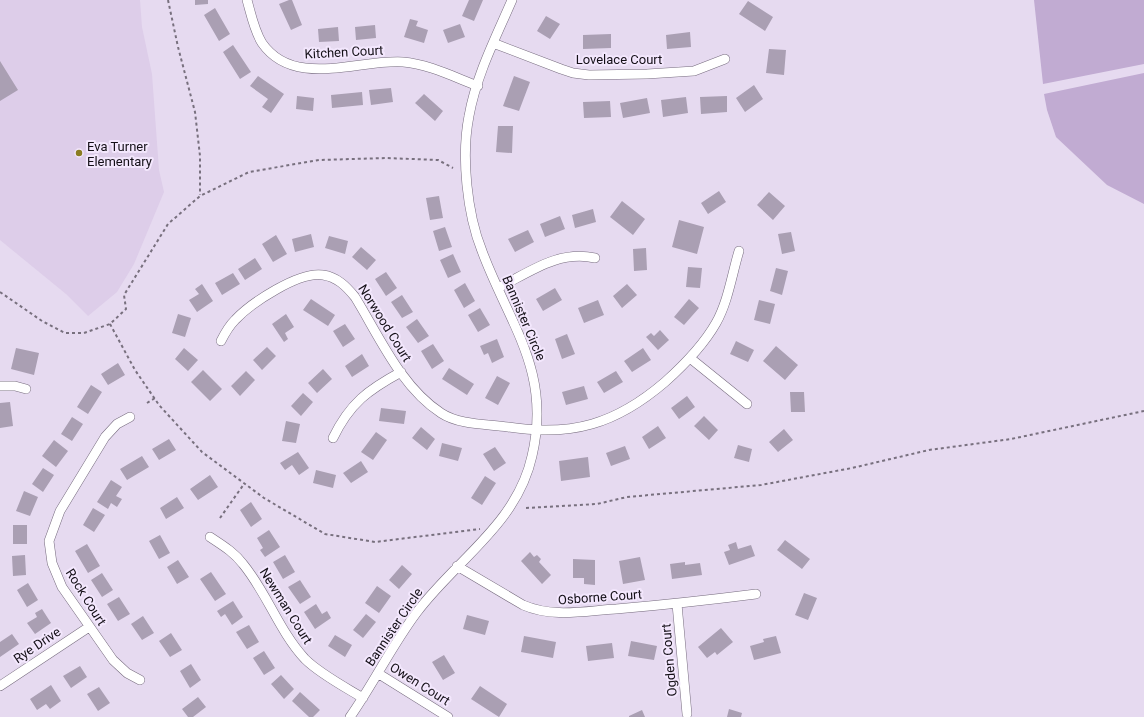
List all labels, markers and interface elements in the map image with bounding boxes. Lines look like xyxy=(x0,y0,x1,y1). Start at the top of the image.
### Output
street label: Kitchen Court xyxy=(304,42,384,62)
street label: Lovelace Court xyxy=(576,52,662,67)
place label: Eva Turner Elementary xyxy=(87,139,152,169)
marker: Eva Turner Elementary xyxy=(74,148,84,158)
street label: Bannister Circle xyxy=(499,273,549,363)
street label: Norwood Court xyxy=(355,282,415,364)
street label: Newman Court xyxy=(257,565,315,647)
street label: Rock Court xyxy=(63,566,109,628)
street label: Bannister Circle xyxy=(362,585,426,669)
street label: Osborne Court xyxy=(558,587,642,607)
street label: Ogden Court xyxy=(658,623,680,697)
street label: Rye Drive xyxy=(11,624,63,666)
street label: Owen Court xyxy=(387,660,453,708)

